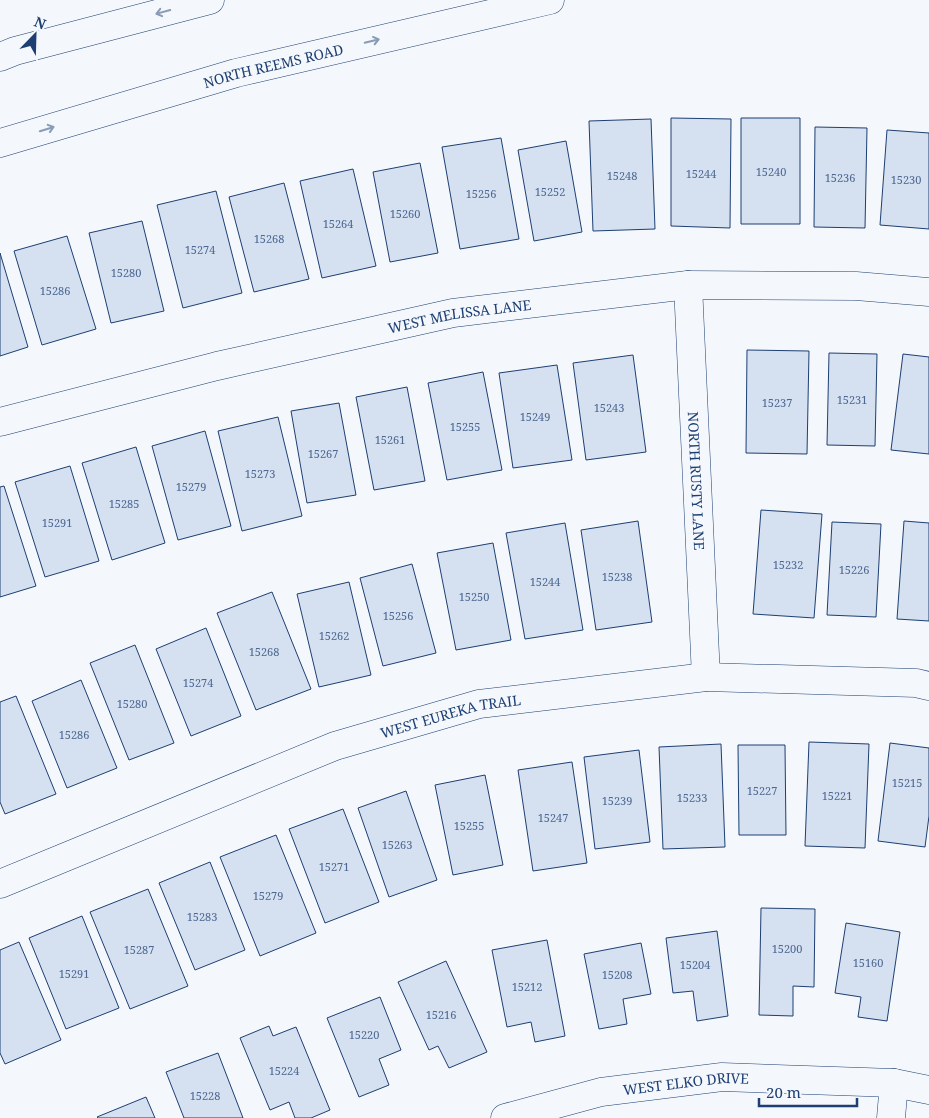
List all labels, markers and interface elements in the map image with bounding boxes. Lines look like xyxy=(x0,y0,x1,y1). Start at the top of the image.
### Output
one-way arrow xyxy=(156,8,172,18)
north arrow xyxy=(10,10,60,60)
text: N xyxy=(31,12,49,33)
one-way arrow xyxy=(364,36,380,45)
street label: NORTH REEMS ROAD xyxy=(201,39,345,92)
one-way arrow xyxy=(38,123,54,133)
house number: 15240 xyxy=(756,164,786,179)
house number: 15244 xyxy=(686,166,716,181)
house number: 15248 xyxy=(607,168,637,183)
house number: 15236 xyxy=(825,170,855,185)
house number: 15230 xyxy=(891,172,921,187)
house number: 15252 xyxy=(535,184,565,199)
house number: 15256 xyxy=(466,186,496,201)
house number: 15260 xyxy=(390,206,420,221)
house number: 15264 xyxy=(323,216,353,231)
house number: 15268 xyxy=(254,231,284,246)
house number: 15274 xyxy=(185,242,215,257)
house number: 15280 xyxy=(111,265,141,280)
house number: 15286 xyxy=(40,283,70,298)
street label: WEST MELISSA LANE xyxy=(386,294,532,337)
house number: 15231 xyxy=(837,392,867,407)
house number: 15237 xyxy=(762,395,792,410)
house number: 15243 xyxy=(594,400,624,415)
house number: 15249 xyxy=(520,409,550,424)
street label: NORTH RUSTY LANE xyxy=(684,411,710,551)
house number: 15255 xyxy=(450,419,480,434)
house number: 15261 xyxy=(375,432,405,447)
house number: 15267 xyxy=(308,446,338,461)
house number: 15273 xyxy=(245,466,275,481)
house number: 15279 xyxy=(176,479,206,494)
house number: 15285 xyxy=(109,496,139,511)
house number: 15291 xyxy=(42,515,72,530)
house number: 15232 xyxy=(773,557,803,572)
house number: 15226 xyxy=(839,562,869,577)
house number: 15238 xyxy=(602,569,632,584)
house number: 15244 xyxy=(530,574,560,589)
house number: 15250 xyxy=(459,589,489,604)
house number: 15256 xyxy=(383,608,413,623)
house number: 15262 xyxy=(319,628,349,643)
house number: 15268 xyxy=(249,644,279,659)
house number: 15274 xyxy=(183,675,213,690)
street label: WEST EUREKA TRAIL xyxy=(378,690,522,742)
house number: 15280 xyxy=(117,696,147,711)
house number: 15286 xyxy=(59,727,89,742)
house number: 15215 xyxy=(892,775,922,790)
house number: 15227 xyxy=(747,783,777,798)
house number: 15221 xyxy=(822,788,852,803)
house number: 15233 xyxy=(677,790,707,805)
house number: 15239 xyxy=(602,793,632,808)
house number: 15247 xyxy=(538,810,568,825)
house number: 15255 xyxy=(454,818,484,833)
house number: 15263 xyxy=(382,837,412,852)
house number: 15271 xyxy=(319,859,349,874)
house number: 15279 xyxy=(253,888,283,903)
house number: 15283 xyxy=(187,909,217,924)
house number: 15200 xyxy=(772,941,802,956)
house number: 15287 xyxy=(124,942,154,957)
house number: 15160 xyxy=(853,955,883,970)
house number: 15204 xyxy=(680,957,710,972)
house number: 15291 xyxy=(59,966,89,981)
house number: 15208 xyxy=(602,967,632,982)
house number: 15212 xyxy=(512,979,542,994)
house number: 15216 xyxy=(426,1007,456,1022)
house number: 15220 xyxy=(349,1027,379,1042)
house number: 15224 xyxy=(269,1063,299,1078)
street label: WEST ELKO DRIVE xyxy=(622,1067,750,1099)
scale bar xyxy=(759,1076,856,1108)
text: 20 m xyxy=(766,1082,801,1102)
house number: 15228 xyxy=(190,1088,220,1103)

